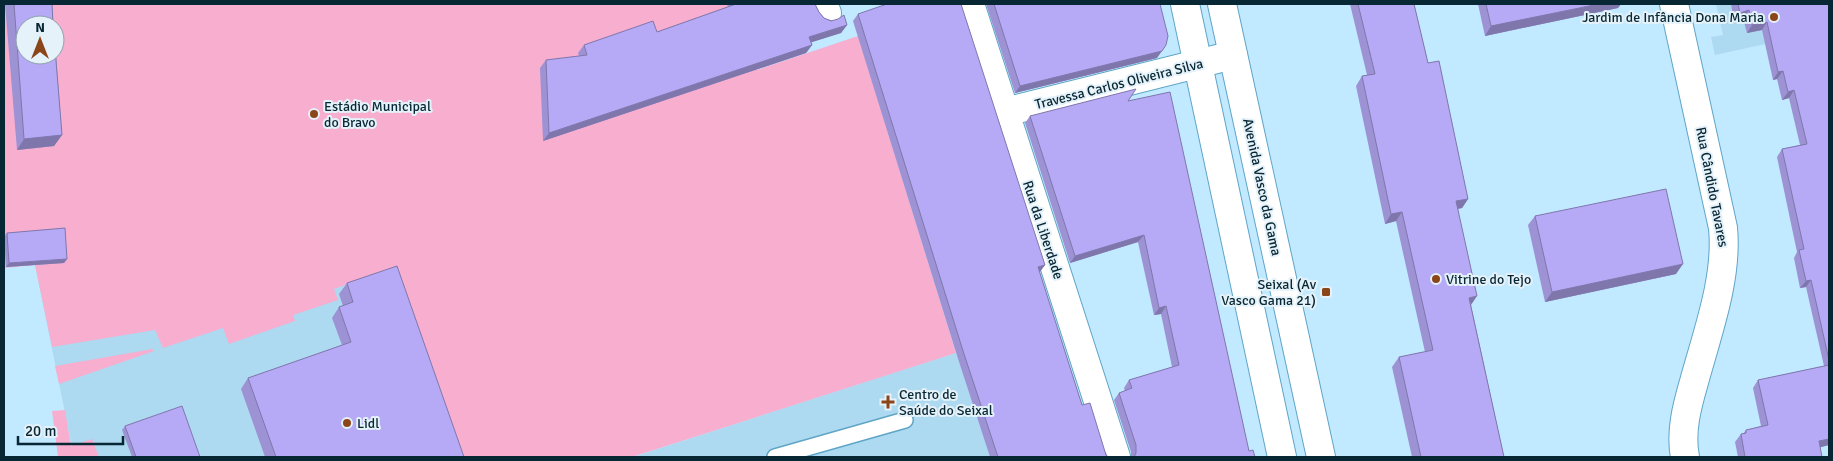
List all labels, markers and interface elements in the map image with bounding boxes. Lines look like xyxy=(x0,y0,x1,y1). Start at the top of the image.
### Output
place label: Jardim de Infância Dona Maria xyxy=(1582,9,1764,26)
marker: Jardim de Infância Dona Maria xyxy=(1768,11,1780,23)
north arrow xyxy=(15,15,65,65)
text: N xyxy=(35,19,45,36)
street label: Travessa Carlos Oliveira Silva xyxy=(1033,55,1205,113)
place label: Estádio Municipal do Bravo xyxy=(324,98,431,131)
marker: Estádio Municipal do Bravo xyxy=(308,108,320,120)
street label: Avenida Vasco da Gama xyxy=(1239,117,1285,257)
street label: Rua Cândido Tavares xyxy=(1692,125,1732,249)
street label: Rua da Liberdade xyxy=(1019,179,1067,281)
place label: Vitrine do Tejo xyxy=(1446,271,1531,288)
marker: Vitrine do Tejo xyxy=(1430,273,1442,285)
place label: Seixal (Av Vasco Gama 21) xyxy=(1221,276,1317,309)
marker: Seixal (Av Vasco Gama 21) xyxy=(1320,286,1332,298)
place label: Centro de Saúde do Seixal xyxy=(899,386,993,419)
marker: Centro de Saúde do Seixal xyxy=(881,395,895,409)
scale bar xyxy=(18,414,122,446)
place label: Lidl xyxy=(357,415,379,432)
marker: Lidl xyxy=(341,417,353,429)
text: 20 m xyxy=(25,422,56,440)

